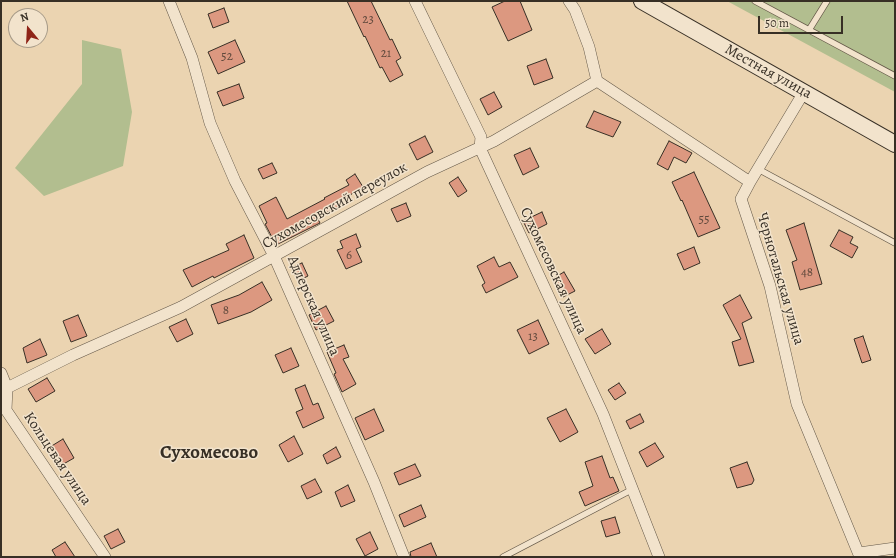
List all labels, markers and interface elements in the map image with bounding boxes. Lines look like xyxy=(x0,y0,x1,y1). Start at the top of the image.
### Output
north arrow xyxy=(8,8,48,48)
scale bar xyxy=(760,8,845,34)
text: N xyxy=(18,9,31,25)
house number: 23 xyxy=(362,12,374,28)
text: 50 m xyxy=(765,15,789,31)
street label: Местная улица xyxy=(721,41,815,103)
house number: 21 xyxy=(381,46,391,62)
house number: 52 xyxy=(221,49,233,65)
street label: Сухомесовский переулок xyxy=(259,159,411,253)
street label: Сухомесовская улица xyxy=(516,205,590,337)
street label: Чернотальская улица xyxy=(753,211,807,347)
house number: 55 xyxy=(698,212,710,228)
house number: 6 xyxy=(346,248,352,264)
street label: Адлерская улица xyxy=(283,253,343,359)
house number: 48 xyxy=(801,265,813,281)
house number: 8 xyxy=(223,303,229,319)
house number: 13 xyxy=(528,329,538,345)
street label: Кольцевая улица xyxy=(19,409,95,509)
district label: Сухомесово xyxy=(160,442,258,464)

